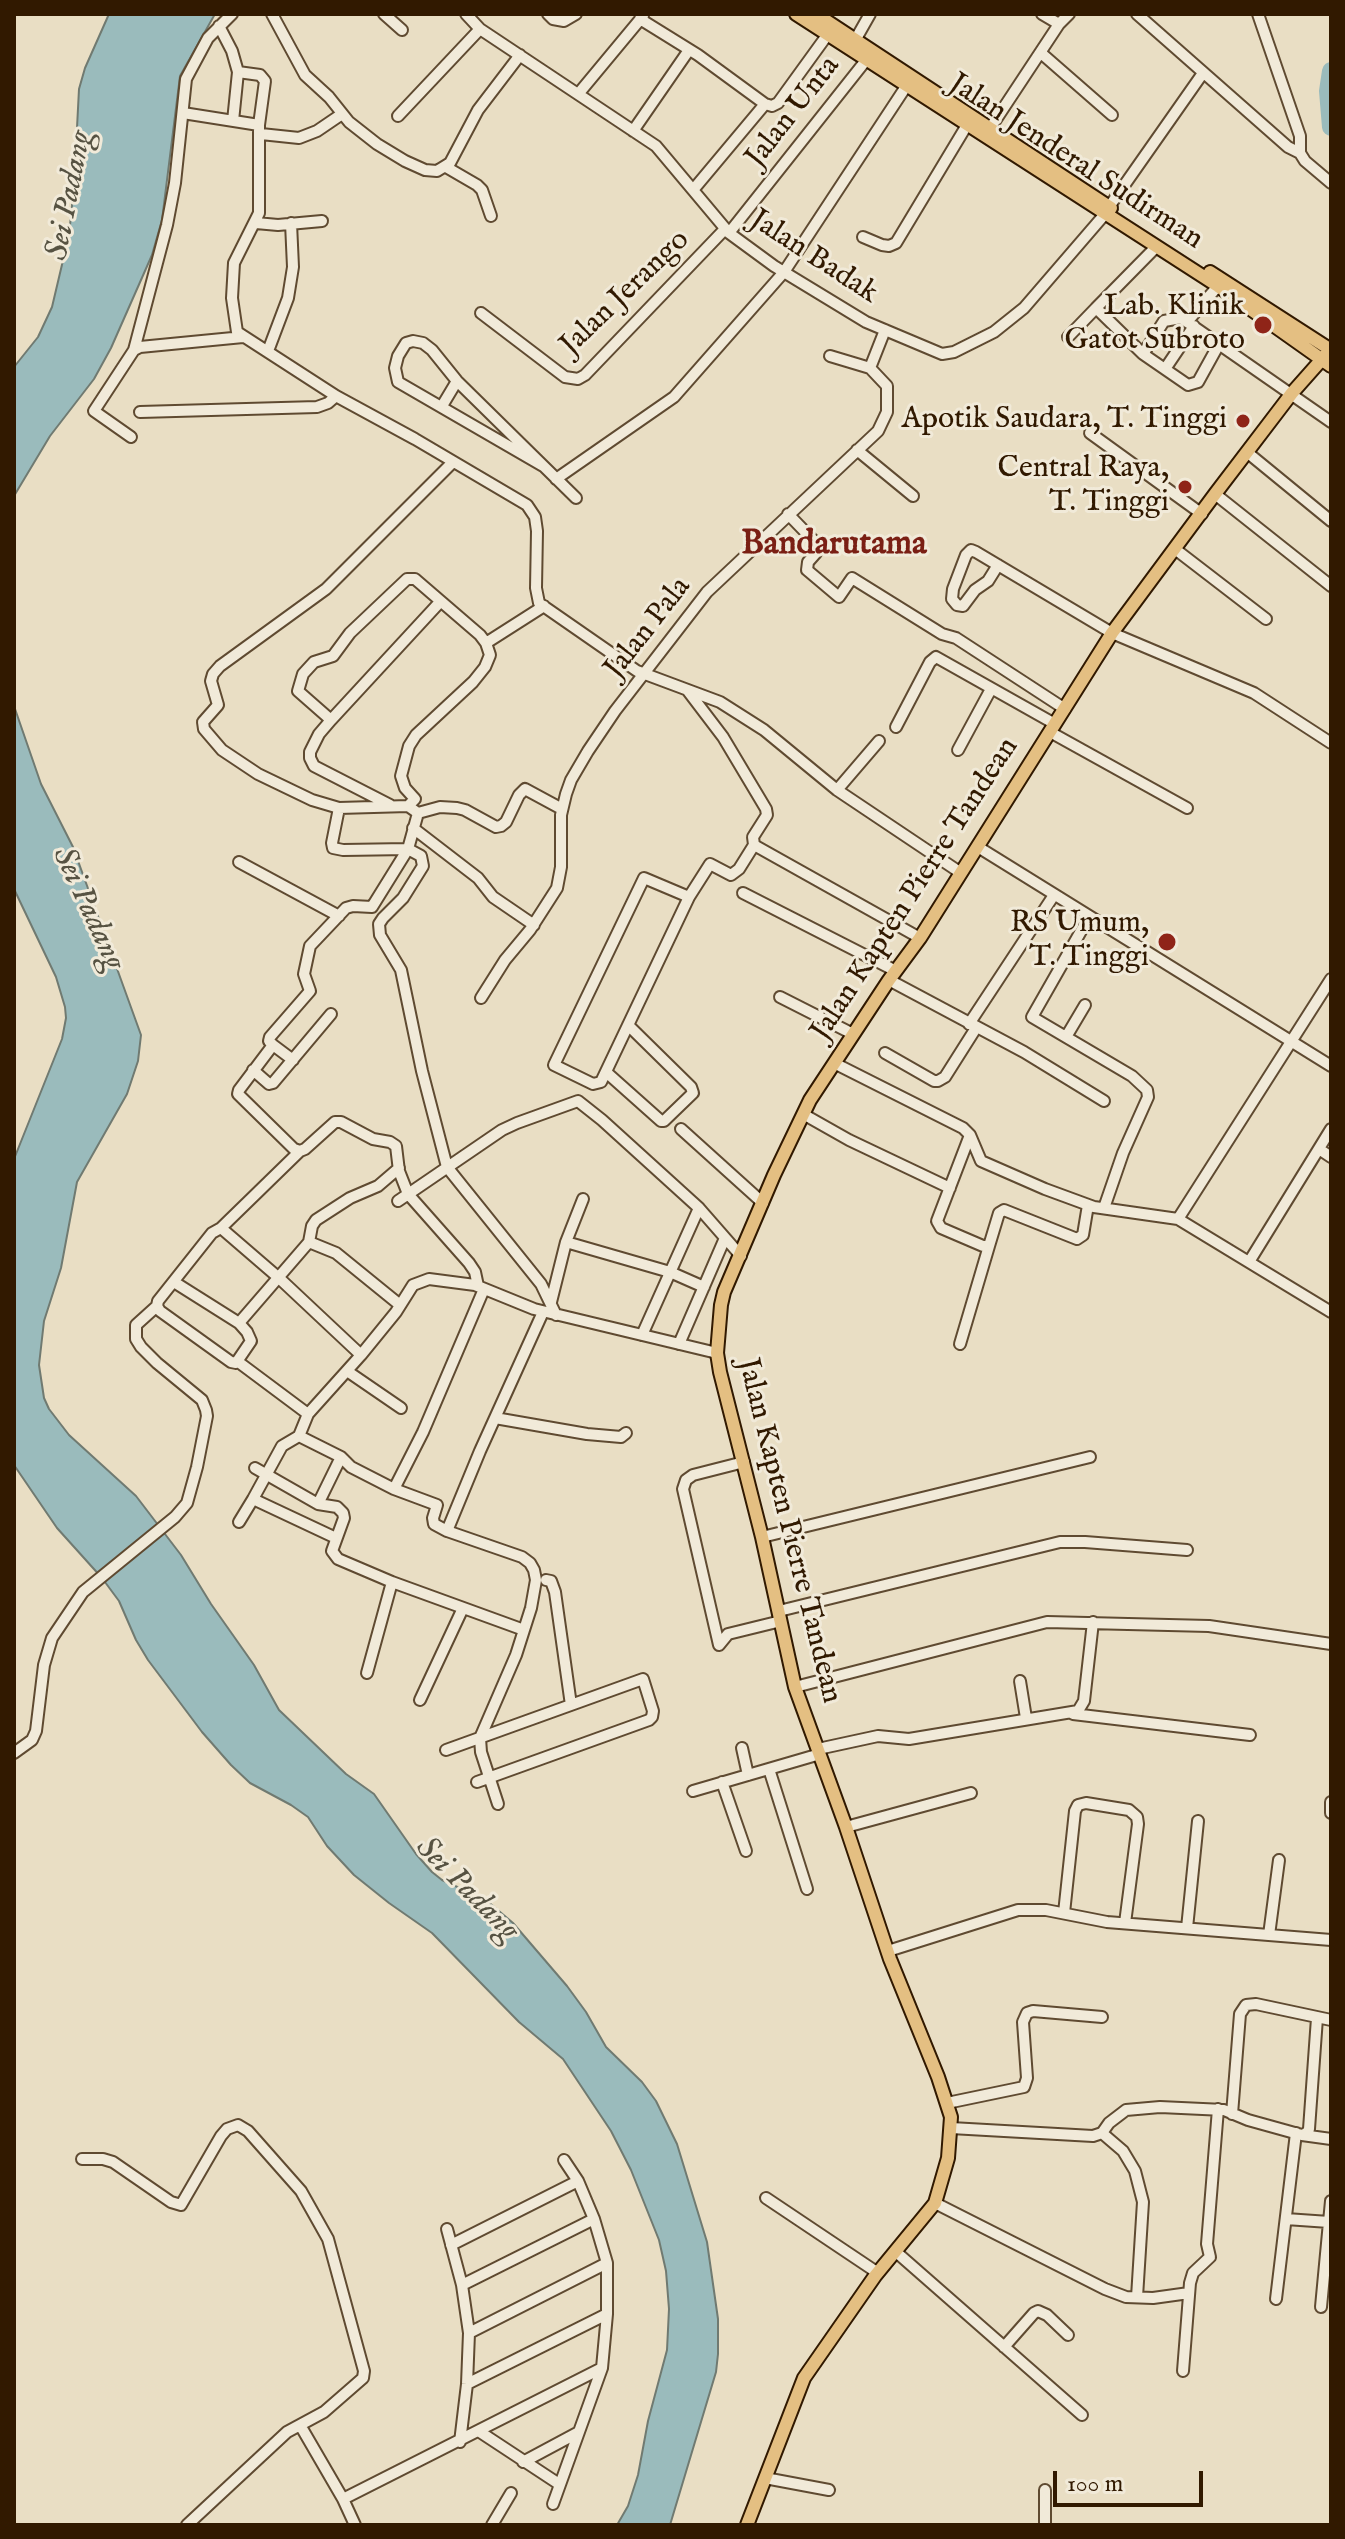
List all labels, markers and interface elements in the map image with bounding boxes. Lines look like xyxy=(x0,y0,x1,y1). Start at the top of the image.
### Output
street label: Jalan Unta xyxy=(739,50,849,176)
street label: Jalan Jenderal Sudirman xyxy=(941,67,1209,259)
water label: Sei Padang xyxy=(40,128,102,264)
street label: Jalan Badak xyxy=(742,203,884,313)
street label: Jalan Jerango xyxy=(554,223,698,365)
place label: Lab. Klinik Gatot Subroto xyxy=(1065,290,1245,360)
marker: Lab. Klinik Gatot Subroto xyxy=(1252,314,1274,336)
place label: Apotik Saudara, T. Tinggi xyxy=(901,403,1227,439)
marker: Apotik Saudara, T. Tinggi xyxy=(1234,412,1252,430)
place label: Central Raya, T. Tinggi xyxy=(998,452,1169,522)
marker: Central Raya, T. Tinggi xyxy=(1176,478,1194,496)
district label: Bandarutama xyxy=(741,526,927,566)
street label: Jalan Pala xyxy=(598,571,700,687)
street label: Jalan Kapten Pierre Tandean xyxy=(804,732,1028,1048)
water label: Sei Padang xyxy=(42,841,132,977)
place label: RS Umum, T. Tinggi xyxy=(1010,907,1149,978)
marker: RS Umum, T. Tinggi xyxy=(1156,931,1178,953)
street label: Jalan Kapten Pierre Tandean xyxy=(728,1355,848,1707)
water label: Sei Padang xyxy=(406,1830,526,1950)
scale bar xyxy=(1057,2455,1207,2505)
text: 100 m xyxy=(1067,2469,1123,2500)

